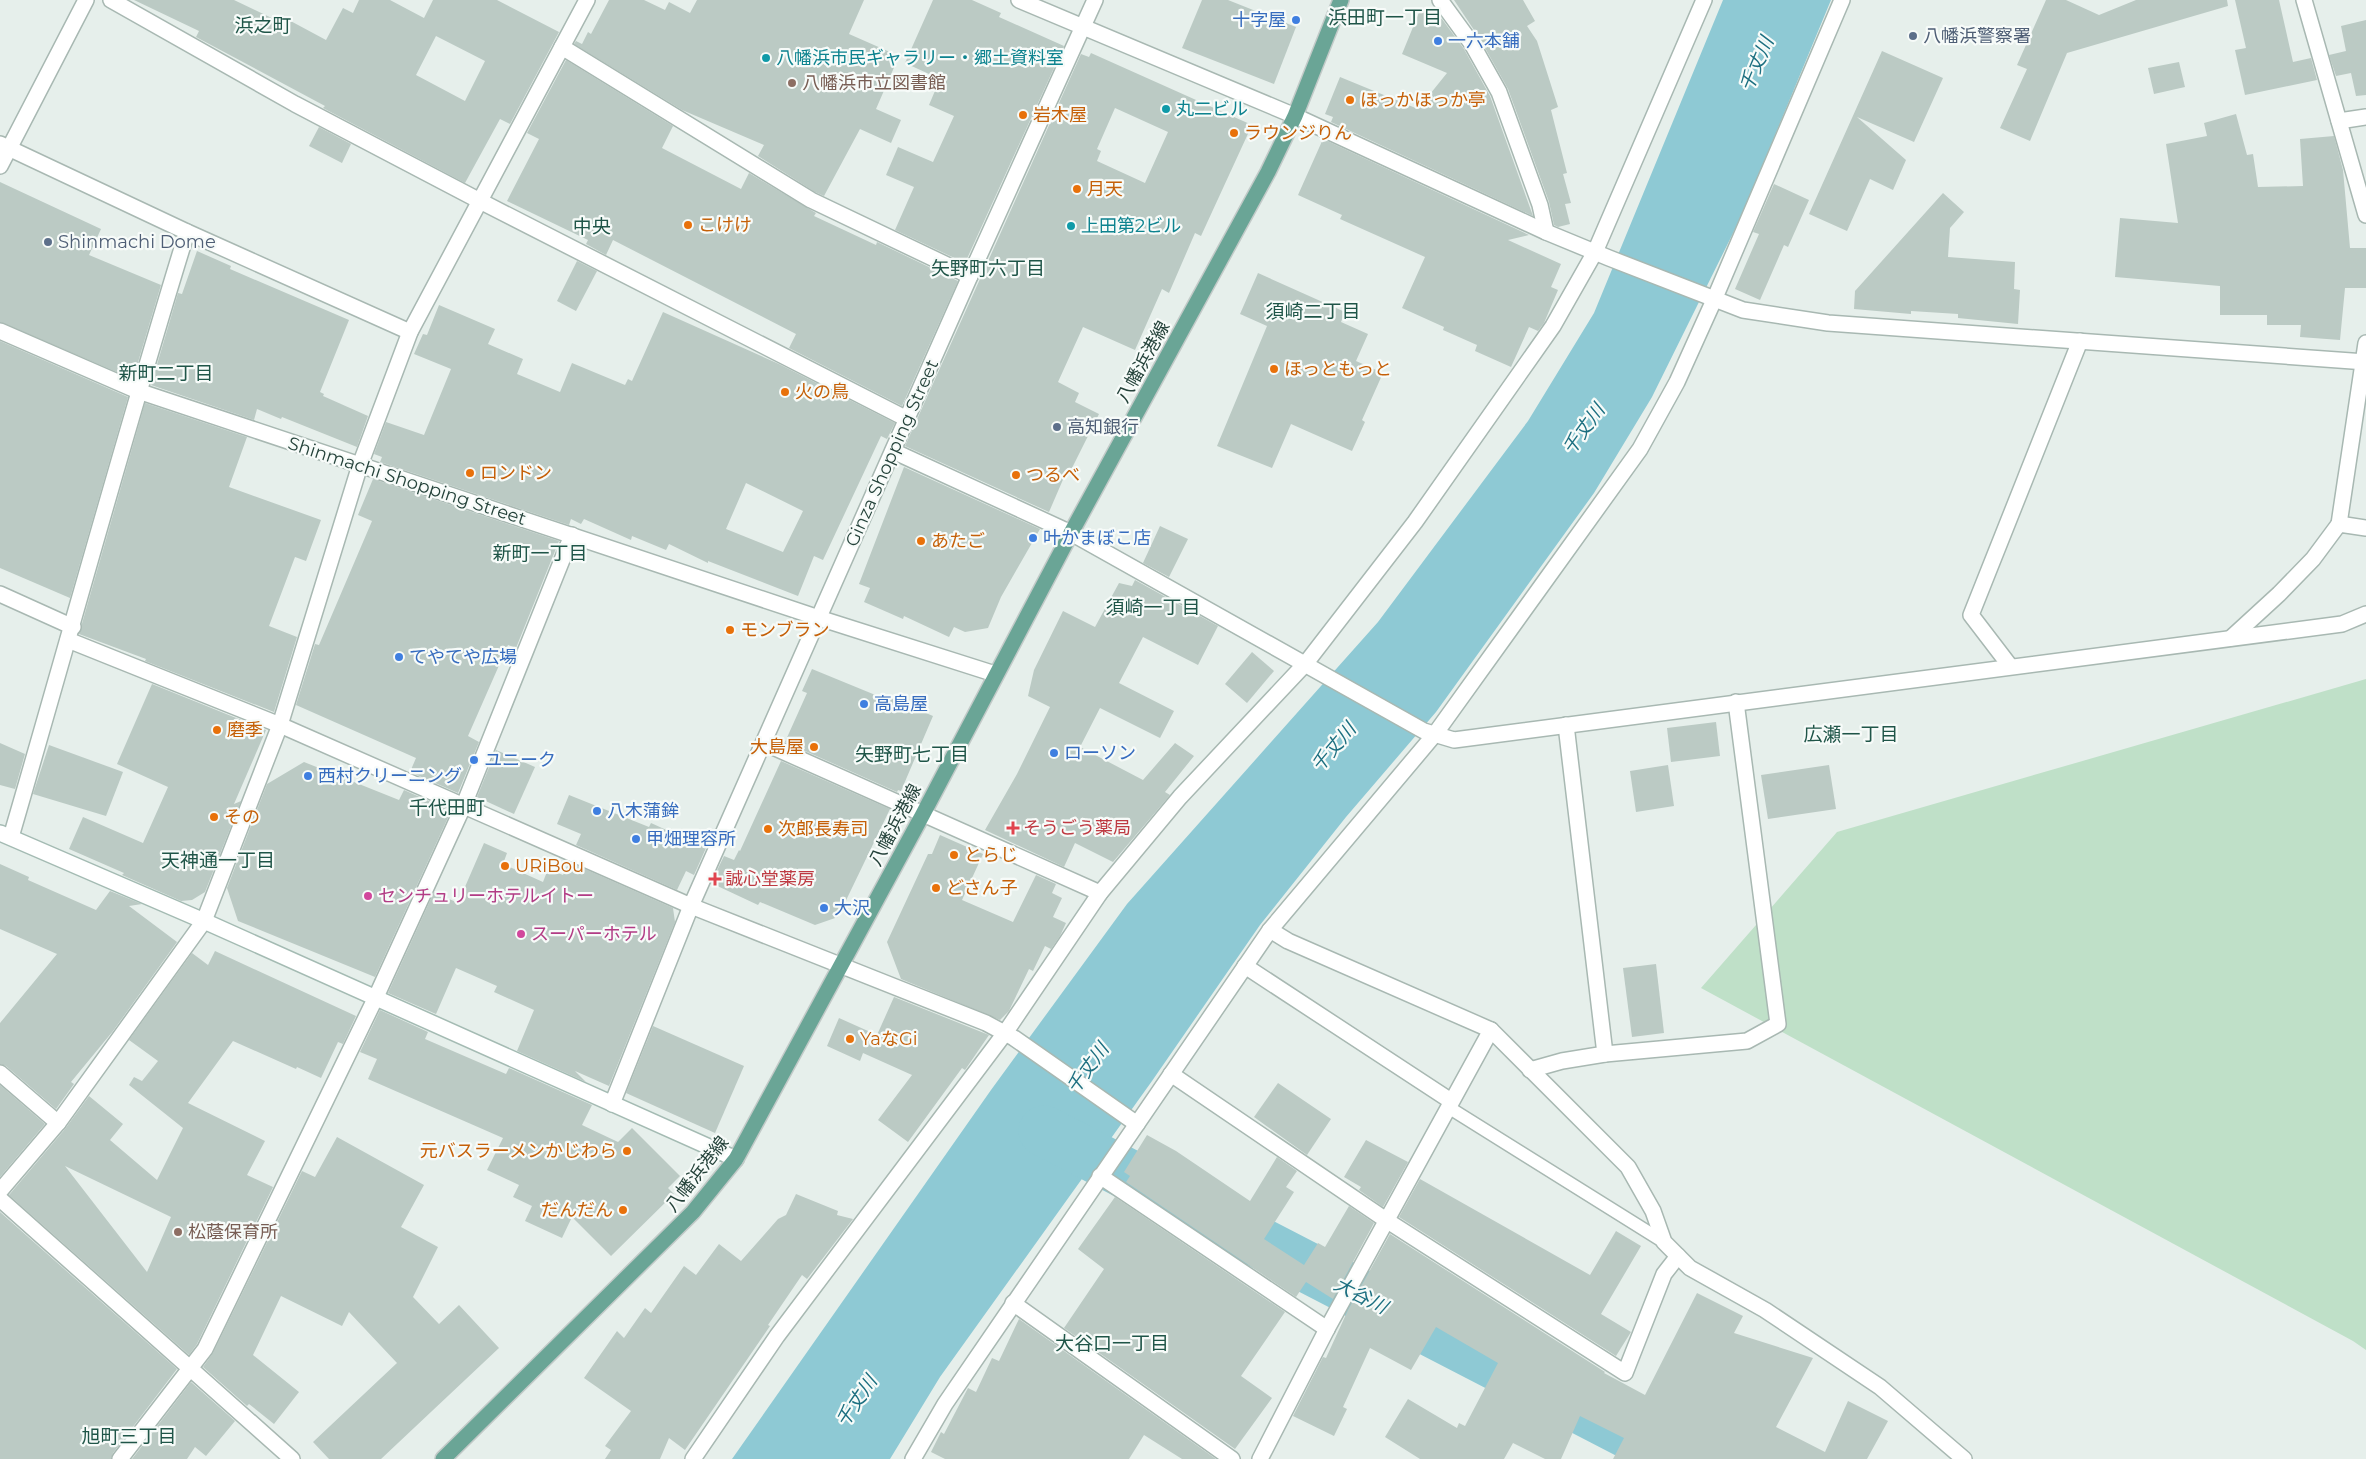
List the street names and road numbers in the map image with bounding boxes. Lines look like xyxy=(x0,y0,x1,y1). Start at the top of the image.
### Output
street label: 八幡浜港線 xyxy=(1112,317,1174,407)
street label: Ginza Shopping Street xyxy=(841,356,943,550)
street label: Shinmachi Shopping Street xyxy=(285,432,529,530)
street label: 八幡浜港線 xyxy=(864,780,926,870)
street label: 八幡浜港線 xyxy=(661,1132,733,1216)

